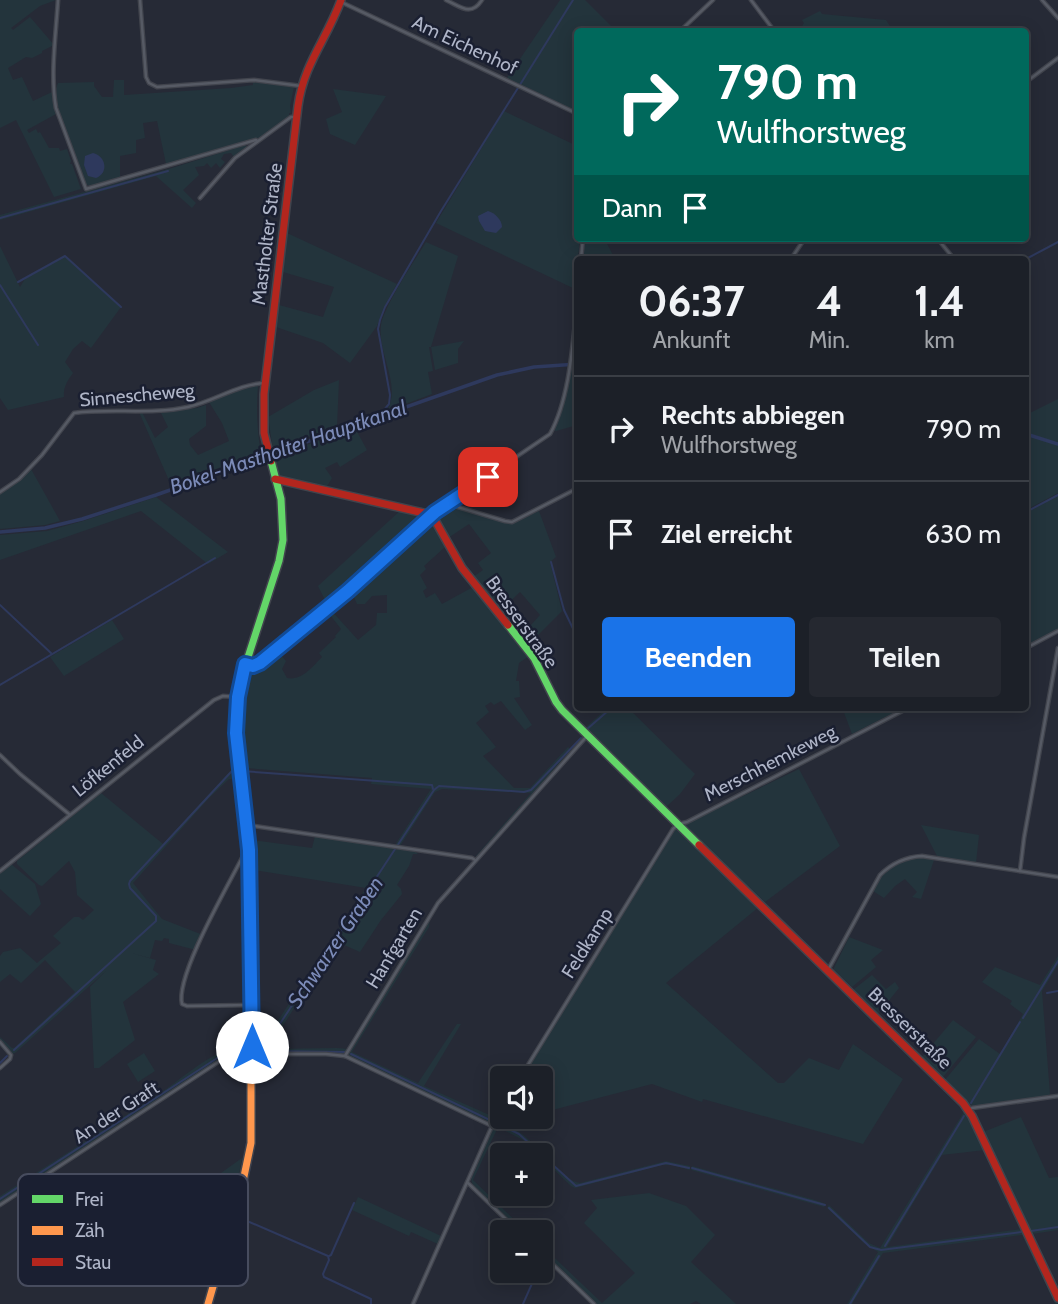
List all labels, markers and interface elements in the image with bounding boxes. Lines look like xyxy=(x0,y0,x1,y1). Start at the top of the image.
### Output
street label: Am Eichenhof xyxy=(409,11,522,80)
text: 790 m xyxy=(717,52,858,111)
icon: right xyxy=(602,56,693,147)
text: Wulfhorstweg xyxy=(717,112,906,151)
street label: Mastholter Straße xyxy=(247,161,287,306)
icon: arrive xyxy=(676,189,714,227)
text: Dann xyxy=(602,192,662,224)
text: 06:37 xyxy=(638,275,745,327)
text: 4 xyxy=(816,275,842,327)
text: 1.4 xyxy=(914,275,965,327)
text: Ankunft xyxy=(653,326,730,354)
text: Min. xyxy=(809,326,850,354)
text: km xyxy=(924,326,955,354)
street label: Sinnescheweg xyxy=(79,378,196,411)
water label: Bokel-Mastholter Hauptkanal xyxy=(166,395,410,499)
text: Rechts abbiegen xyxy=(661,399,845,431)
icon: right xyxy=(602,410,640,448)
text: 790 m xyxy=(926,413,1001,445)
text: Wulfhorstweg xyxy=(661,431,797,459)
pin xyxy=(458,447,518,507)
icon: arrive xyxy=(469,458,507,496)
icon: arrive xyxy=(602,515,640,553)
text: Ziel erreicht xyxy=(661,518,792,550)
text: 630 m xyxy=(925,518,1001,550)
street label: Bresserstraße xyxy=(481,572,563,673)
button: Beenden xyxy=(602,617,795,697)
button: Teilen xyxy=(809,617,1001,697)
street label: Merschhemkeweg xyxy=(700,720,840,806)
street label: Löfkenfeld xyxy=(68,730,148,802)
water label: Schwarzer Graben xyxy=(282,871,388,1013)
street label: Hanfgarten xyxy=(361,903,427,993)
street label: Feldkamp xyxy=(556,904,618,982)
street label: Bresserstraße xyxy=(863,982,957,1074)
position arrow xyxy=(215,1010,289,1084)
map controls xyxy=(490,1066,553,1283)
button: sound xyxy=(490,1066,553,1129)
street label: An der Graft xyxy=(69,1076,164,1148)
button: + xyxy=(490,1143,553,1206)
legend xyxy=(18,1174,248,1286)
text: Frei xyxy=(75,1188,104,1211)
text: Zäh xyxy=(75,1219,105,1242)
button: − xyxy=(490,1220,553,1283)
text: Stau xyxy=(75,1251,111,1274)

